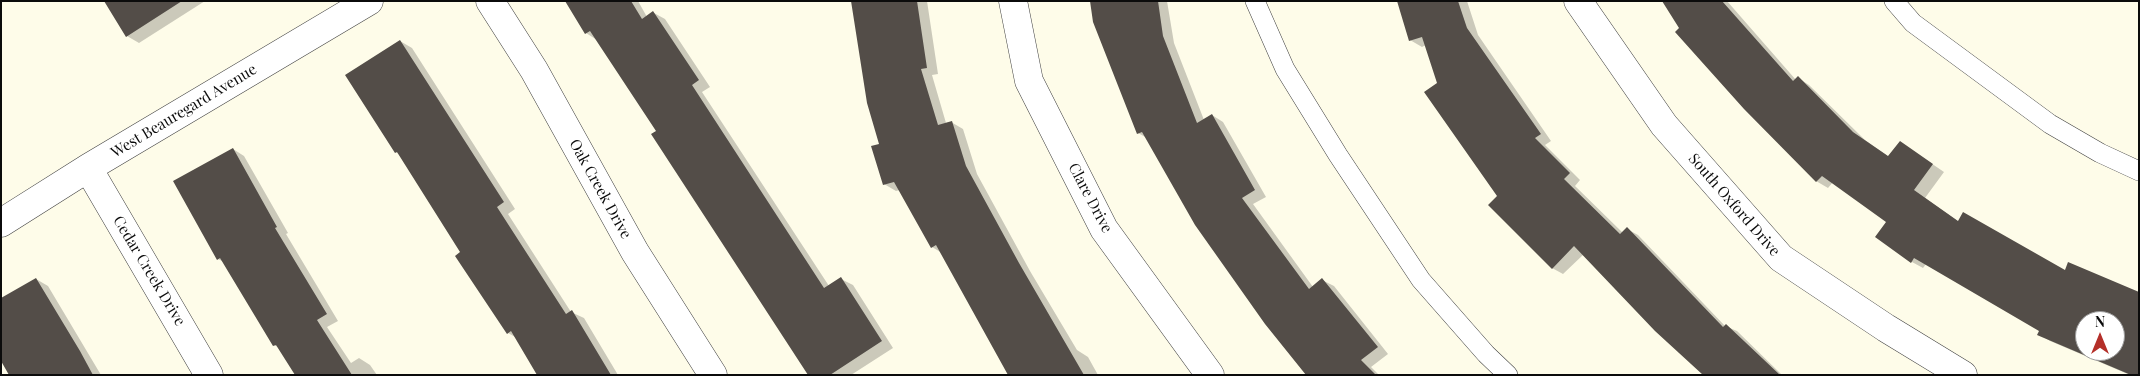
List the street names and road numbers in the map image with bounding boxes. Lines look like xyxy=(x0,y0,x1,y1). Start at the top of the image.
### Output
street label: West Beauregard Avenue xyxy=(108,60,260,162)
street label: Oak Creek Drive xyxy=(565,136,635,242)
street label: South Oxford Drive xyxy=(1685,150,1783,260)
street label: Clare Drive xyxy=(1064,160,1116,236)
street label: Cedar Creek Drive xyxy=(109,213,189,329)

